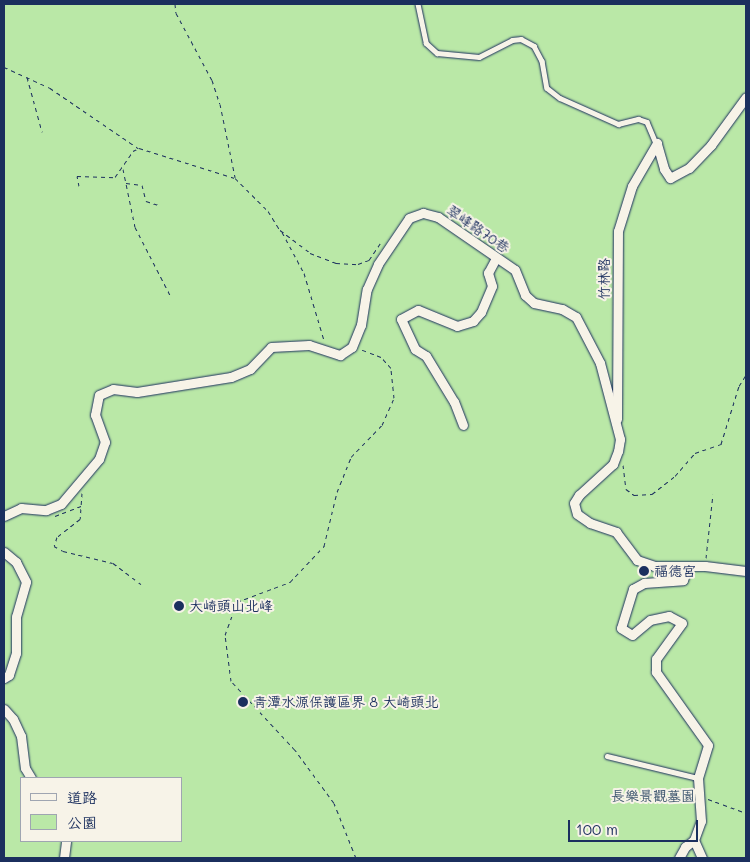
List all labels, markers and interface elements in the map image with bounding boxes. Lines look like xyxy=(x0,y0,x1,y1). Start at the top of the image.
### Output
street label: 翠峰路70巷 xyxy=(443,202,513,256)
street label: 竹林路 xyxy=(596,258,612,300)
place label: 福德宮 xyxy=(654,563,696,579)
marker: 福德宮 xyxy=(638,565,650,577)
place label: 大崎頭山北峰 xyxy=(189,598,273,614)
marker: 大崎頭山北峰 xyxy=(173,600,185,612)
place label: 青潭水源保護區界 8 大崎頭北 xyxy=(253,694,438,710)
marker: 青潭水源保護區界 8 大崎頭北 xyxy=(237,696,249,708)
legend xyxy=(20,777,182,842)
text: 道路 xyxy=(67,787,97,807)
park label: 長樂景觀墓園 xyxy=(611,788,695,804)
scale bar xyxy=(570,810,700,842)
text: 公園 xyxy=(67,812,97,832)
text: 100 m xyxy=(576,819,618,839)

